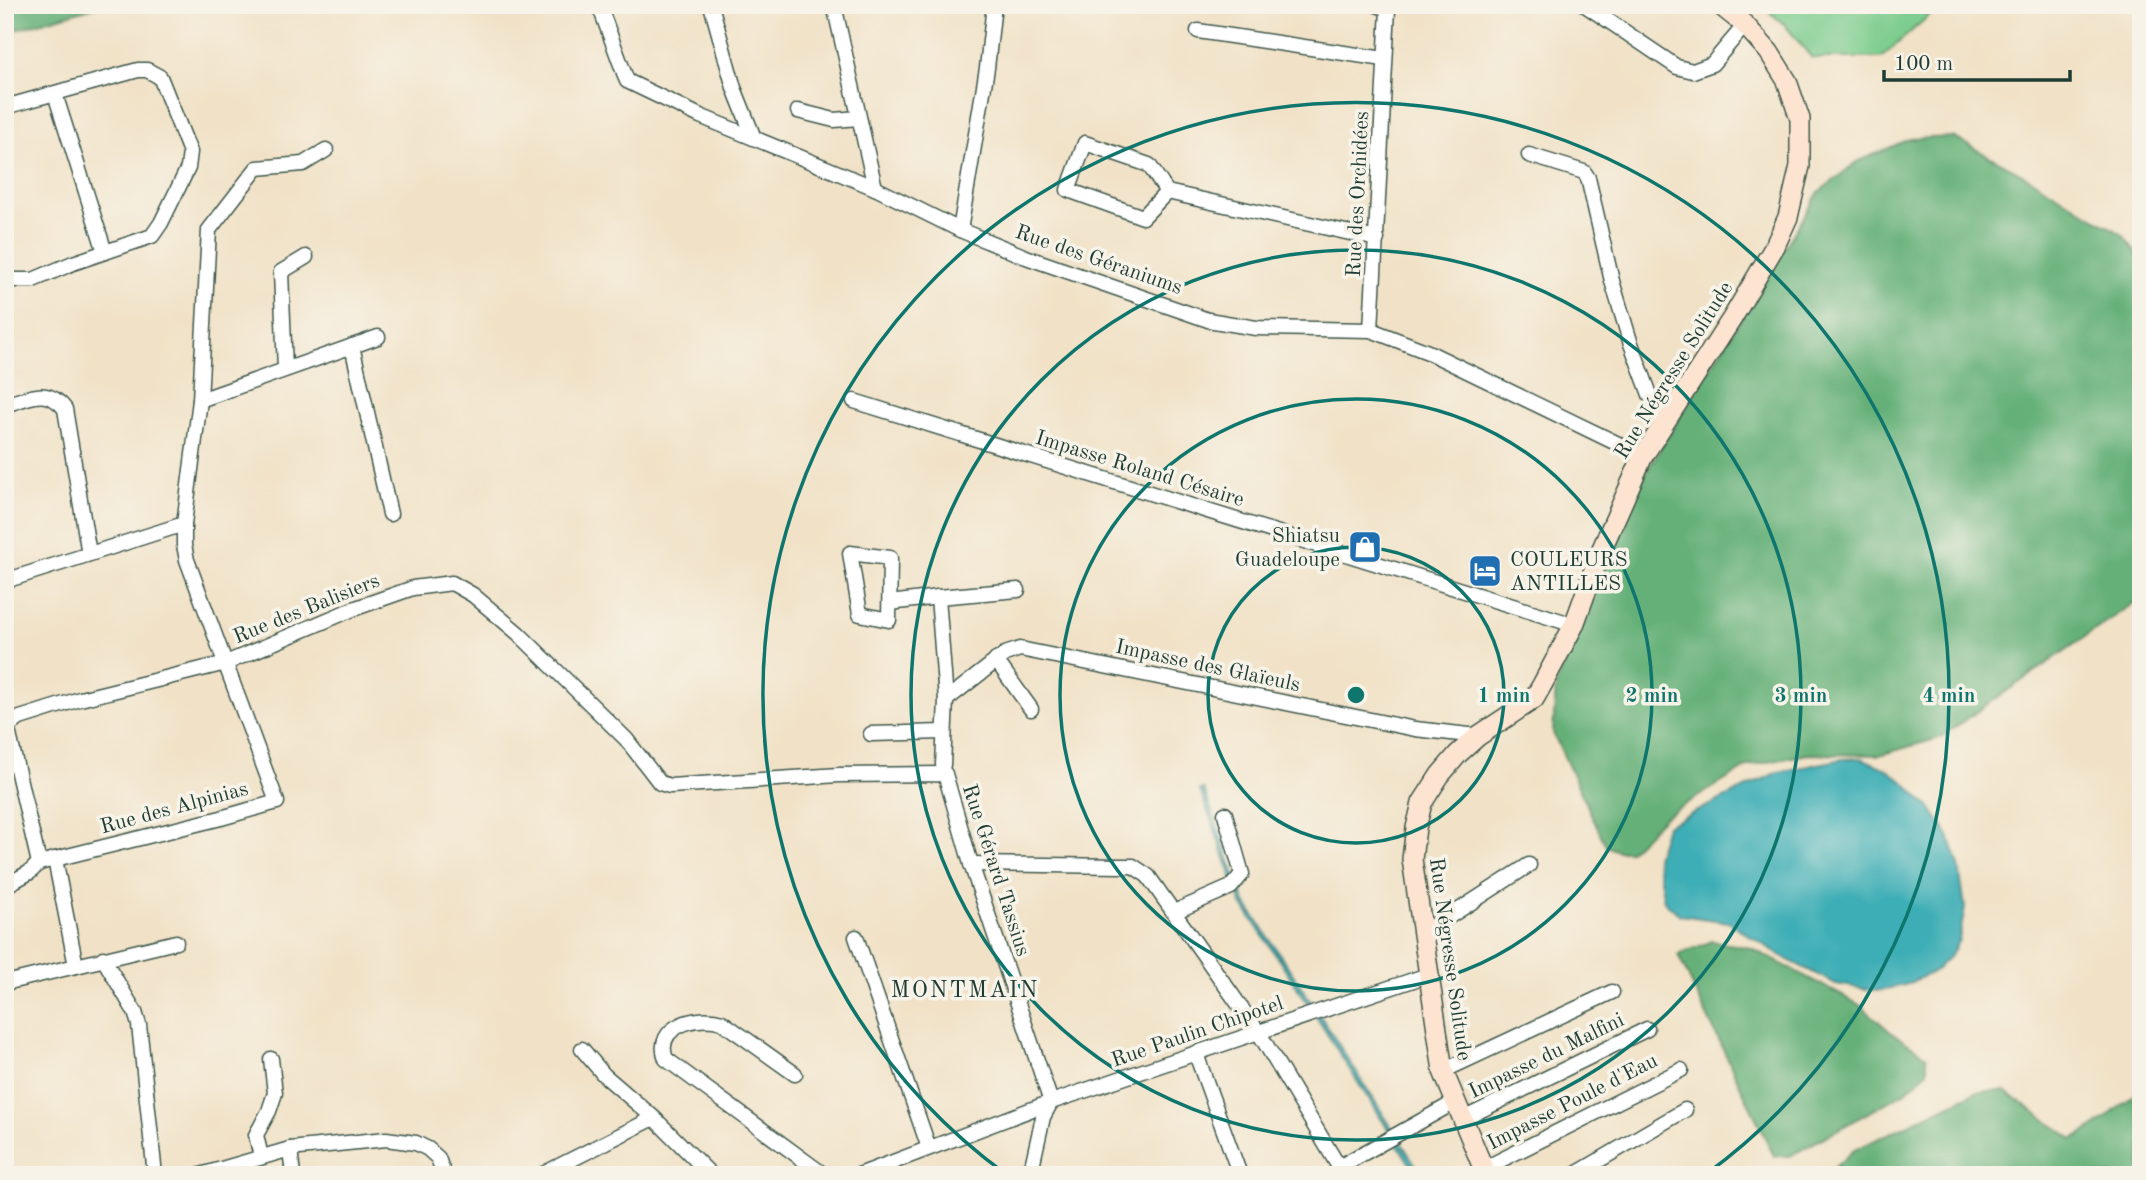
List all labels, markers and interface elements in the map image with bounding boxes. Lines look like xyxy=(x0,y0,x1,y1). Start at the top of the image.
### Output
scale bar xyxy=(1884,38,2069,82)
text: 100 m xyxy=(1894,54,1953,75)
street label: Rue des Orchidées xyxy=(1344,110,1373,278)
street label: Rue des Géraniums xyxy=(1012,222,1185,299)
street label: Rue Négresse Solitude xyxy=(1611,278,1737,463)
street label: Impasse Roland Césaire xyxy=(1033,428,1246,511)
place label: Shiatsu Guadeloupe xyxy=(1235,526,1340,571)
shop icon: Shiatsu Guadeloupe xyxy=(1346,528,1384,566)
place label: COULEURS ANTILLES xyxy=(1510,550,1628,595)
hotel icon: COULEURS ANTILLES xyxy=(1466,552,1504,590)
street label: Rue des Balisiers xyxy=(230,570,383,648)
street label: Impasse des Glaïeuls xyxy=(1113,637,1302,696)
centre of rings xyxy=(1344,683,1368,707)
text: 1 min xyxy=(1478,686,1530,707)
text: 2 min xyxy=(1626,686,1678,707)
text: 3 min xyxy=(1775,686,1827,707)
text: 4 min xyxy=(1923,686,1975,707)
street label: Rue des Alpinias xyxy=(98,779,251,838)
street label: Rue Gérard Tassius xyxy=(958,782,1033,959)
street label: Rue Négresse Solitude xyxy=(1425,856,1474,1062)
district label: MONTMAIN xyxy=(890,979,1040,1002)
street label: Rue Paulin Chipotel xyxy=(1109,993,1287,1072)
street label: Impasse du Malfini xyxy=(1466,1010,1628,1103)
street label: Impasse Poule d'Eau xyxy=(1484,1050,1661,1154)

